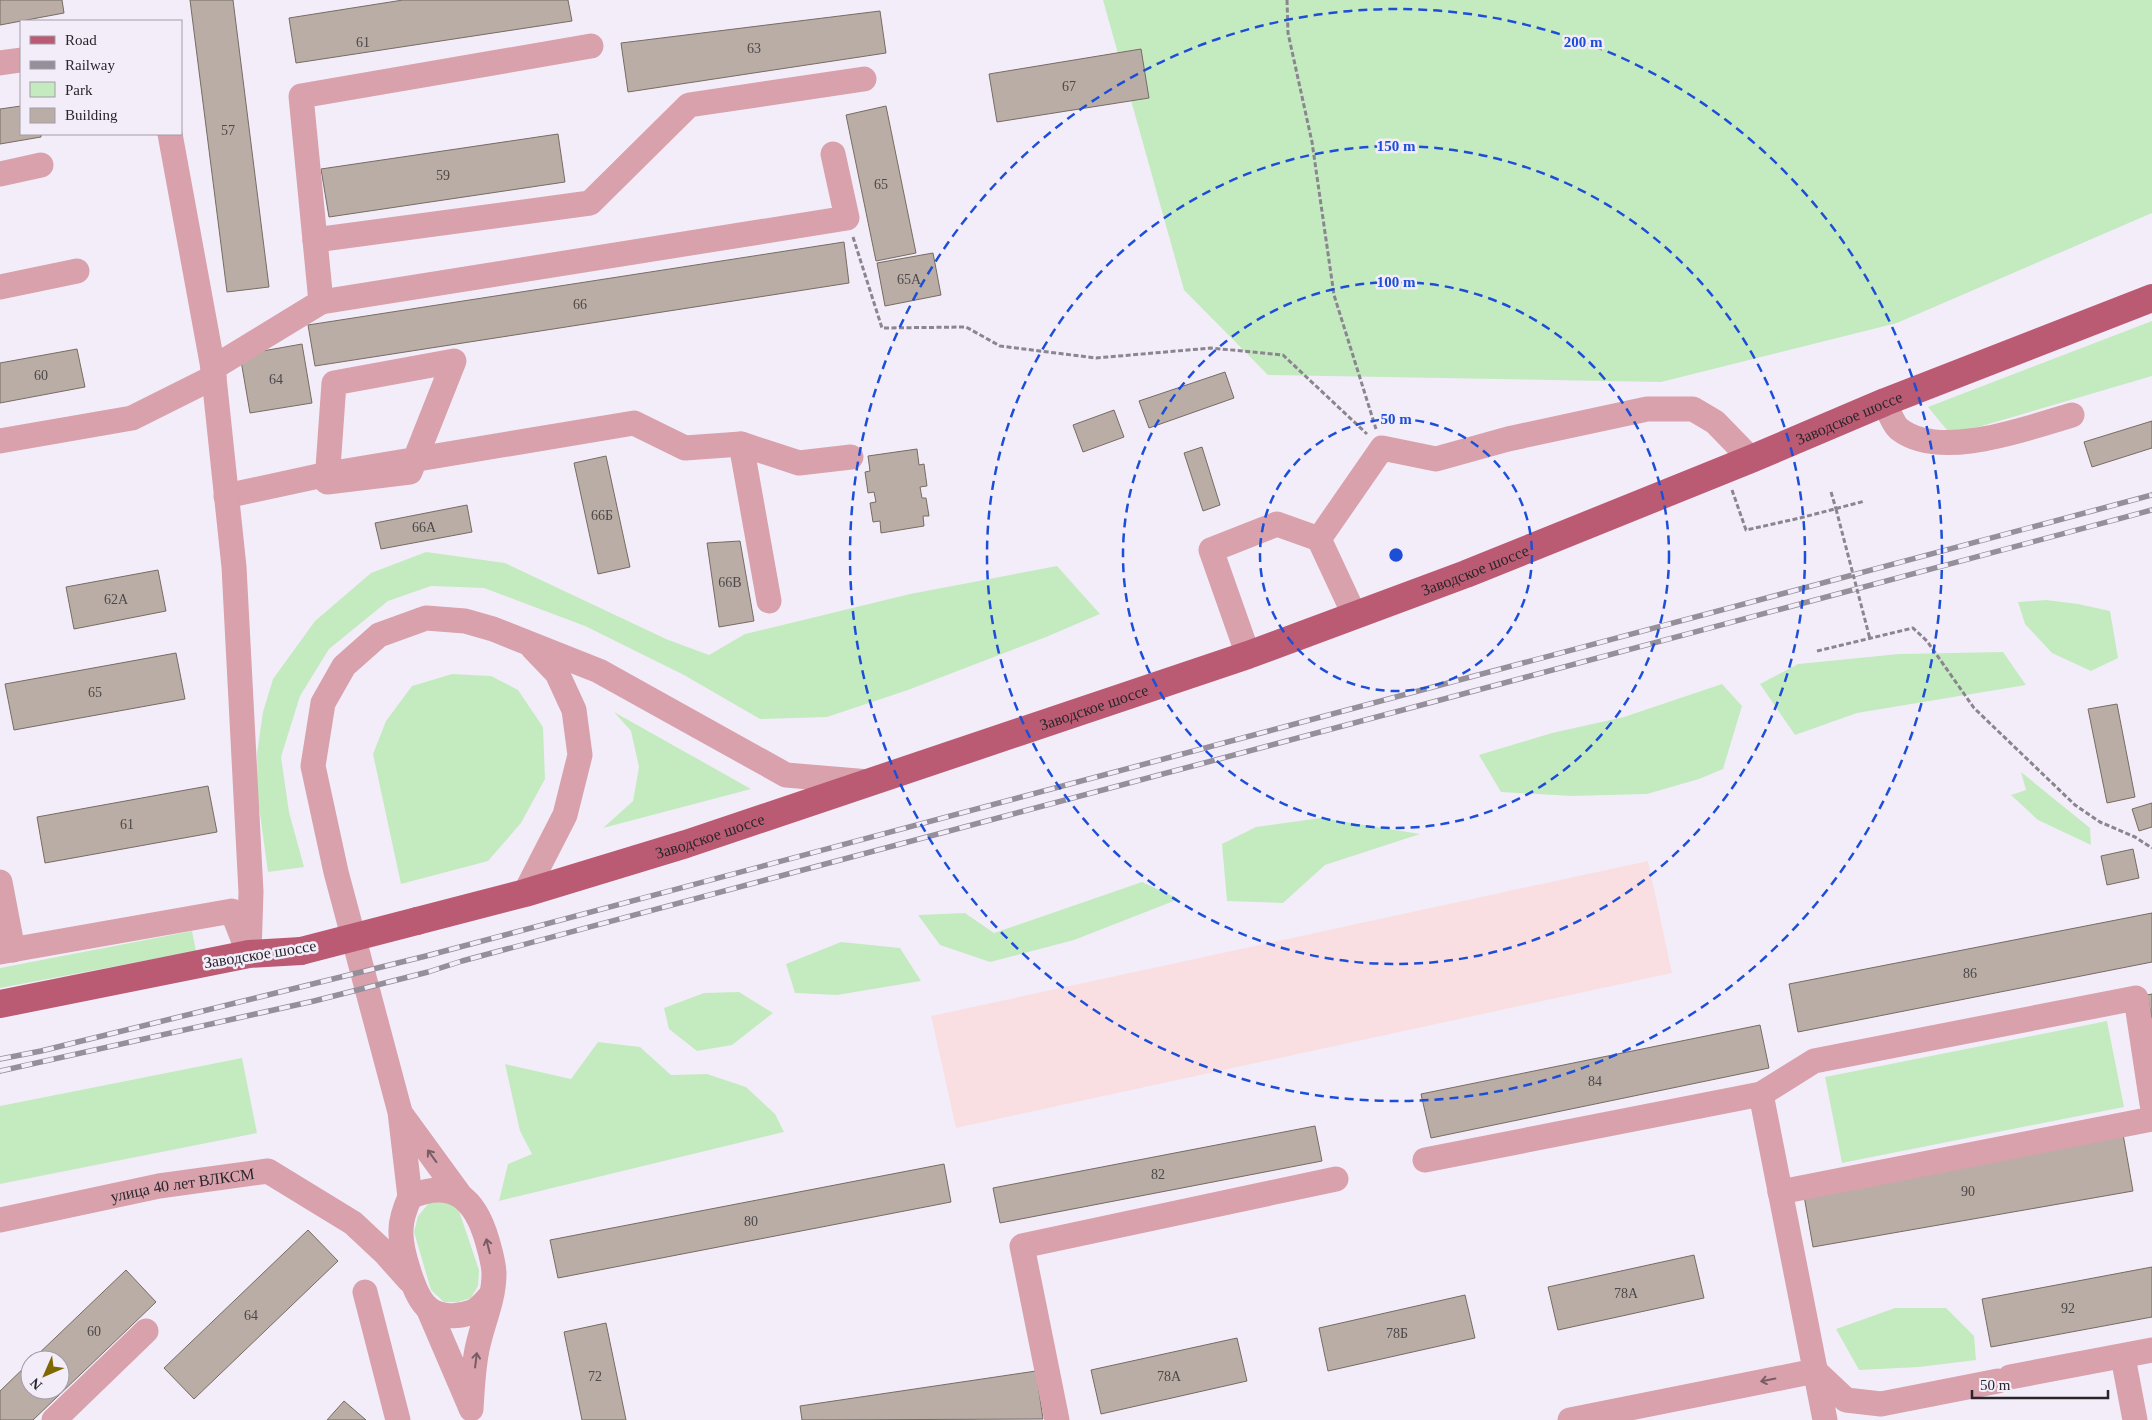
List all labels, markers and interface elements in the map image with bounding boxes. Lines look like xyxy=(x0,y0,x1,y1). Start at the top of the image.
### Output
legend xyxy=(20,20,182,135)
text: Road xyxy=(65,32,97,48)
text: 200 m xyxy=(1564,34,1603,50)
house number: 61 xyxy=(356,35,370,50)
house number: 63 xyxy=(747,41,761,56)
text: Railway xyxy=(65,57,115,73)
house number: 67 xyxy=(1062,79,1076,94)
text: Park xyxy=(65,82,93,98)
text: Building xyxy=(65,107,118,123)
house number: 57 xyxy=(221,123,235,138)
text: 150 m xyxy=(1377,138,1416,154)
house number: 59 xyxy=(436,168,450,183)
house number: 65 xyxy=(874,177,888,192)
house number: 65А xyxy=(897,272,922,287)
text: 100 m xyxy=(1377,274,1416,290)
house number: 66 xyxy=(573,297,587,312)
house number: 60 xyxy=(34,368,48,383)
house number: 64 xyxy=(269,372,283,387)
street label: Заводское шоссе xyxy=(1793,388,1905,447)
text: 50 m xyxy=(1380,411,1412,427)
house number: 66Б xyxy=(591,508,613,523)
house number: 66А xyxy=(412,520,437,535)
street label: Заводское шоссе xyxy=(1419,541,1531,598)
centre of rings xyxy=(1387,546,1405,564)
house number: 66В xyxy=(718,575,742,590)
house number: 62А xyxy=(104,592,129,607)
street label: Заводское шоссе xyxy=(1037,681,1150,733)
house number: 65 xyxy=(88,685,102,700)
street label: Заводское шоссе xyxy=(653,810,767,861)
house number: 61 xyxy=(120,817,134,832)
street label: Заводское шоссе xyxy=(202,937,318,972)
house number: 86 xyxy=(1963,966,1977,981)
house number: 84 xyxy=(1588,1074,1602,1089)
one-way arrow xyxy=(426,1150,437,1163)
street label: улица 40 лет ВЛКСМ xyxy=(109,1164,256,1206)
house number: 82 xyxy=(1151,1167,1165,1182)
house number: 90 xyxy=(1961,1184,1975,1199)
house number: 80 xyxy=(744,1214,758,1229)
one-way arrow xyxy=(483,1238,492,1254)
house number: 78А xyxy=(1614,1286,1639,1301)
house number: 92 xyxy=(2061,1301,2075,1316)
house number: 64 xyxy=(244,1308,258,1323)
house number: 60 xyxy=(87,1324,101,1339)
house number: 78Б xyxy=(1386,1326,1408,1341)
north arrow xyxy=(20,1350,70,1400)
one-way arrow xyxy=(471,1353,481,1369)
scale bar xyxy=(1972,1368,2108,1400)
house number: 72 xyxy=(588,1369,602,1384)
house number: 78А xyxy=(1157,1369,1182,1384)
text: N xyxy=(27,1375,45,1393)
one-way arrow xyxy=(1760,1376,1776,1385)
text: 50 m xyxy=(1980,1377,2011,1393)

